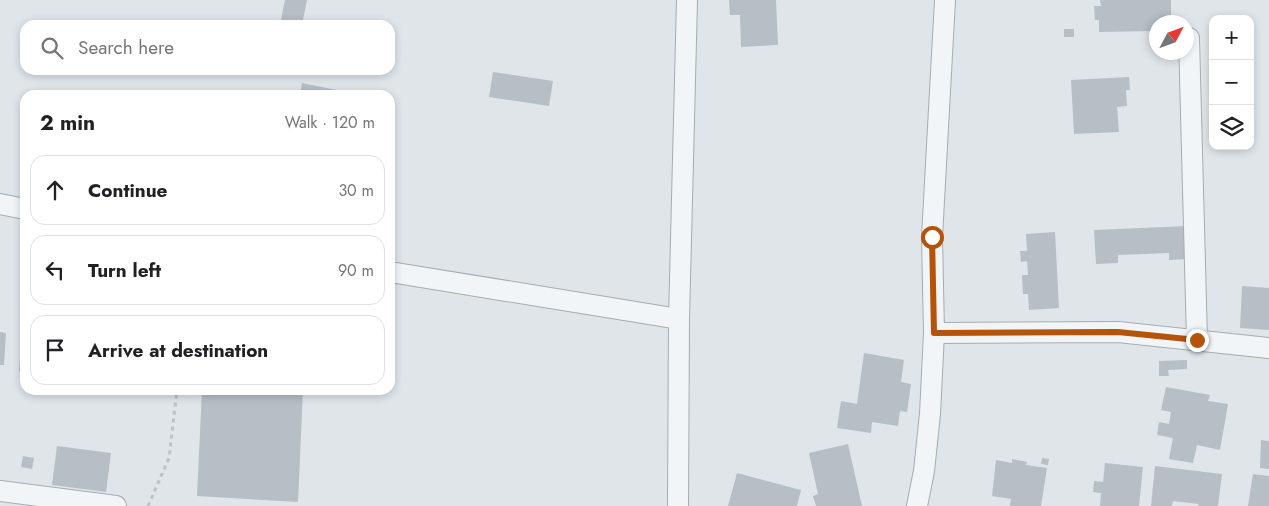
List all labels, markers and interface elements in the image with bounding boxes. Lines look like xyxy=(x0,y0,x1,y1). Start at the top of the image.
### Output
north arrow xyxy=(1149,15,1194,60)
map controls xyxy=(1209,15,1254,150)
button: + xyxy=(1209,15,1254,60)
search box xyxy=(20,20,395,75)
icon: search xyxy=(38,34,66,62)
text: Search here xyxy=(78,34,174,61)
button: − xyxy=(1209,60,1254,105)
button: layers xyxy=(1209,105,1254,150)
text: 2 min xyxy=(40,108,95,138)
text: Walk · 120 m xyxy=(285,111,375,134)
icon: ahead xyxy=(41,176,69,204)
text: Continue xyxy=(88,177,167,204)
text: 30 m xyxy=(338,179,374,202)
route start xyxy=(921,226,944,249)
icon: left xyxy=(41,256,69,284)
text: Turn left xyxy=(88,257,161,284)
text: 90 m xyxy=(338,259,374,282)
route end xyxy=(1186,329,1209,352)
icon: arrive xyxy=(41,336,69,364)
text: Arrive at destination xyxy=(88,337,268,364)

